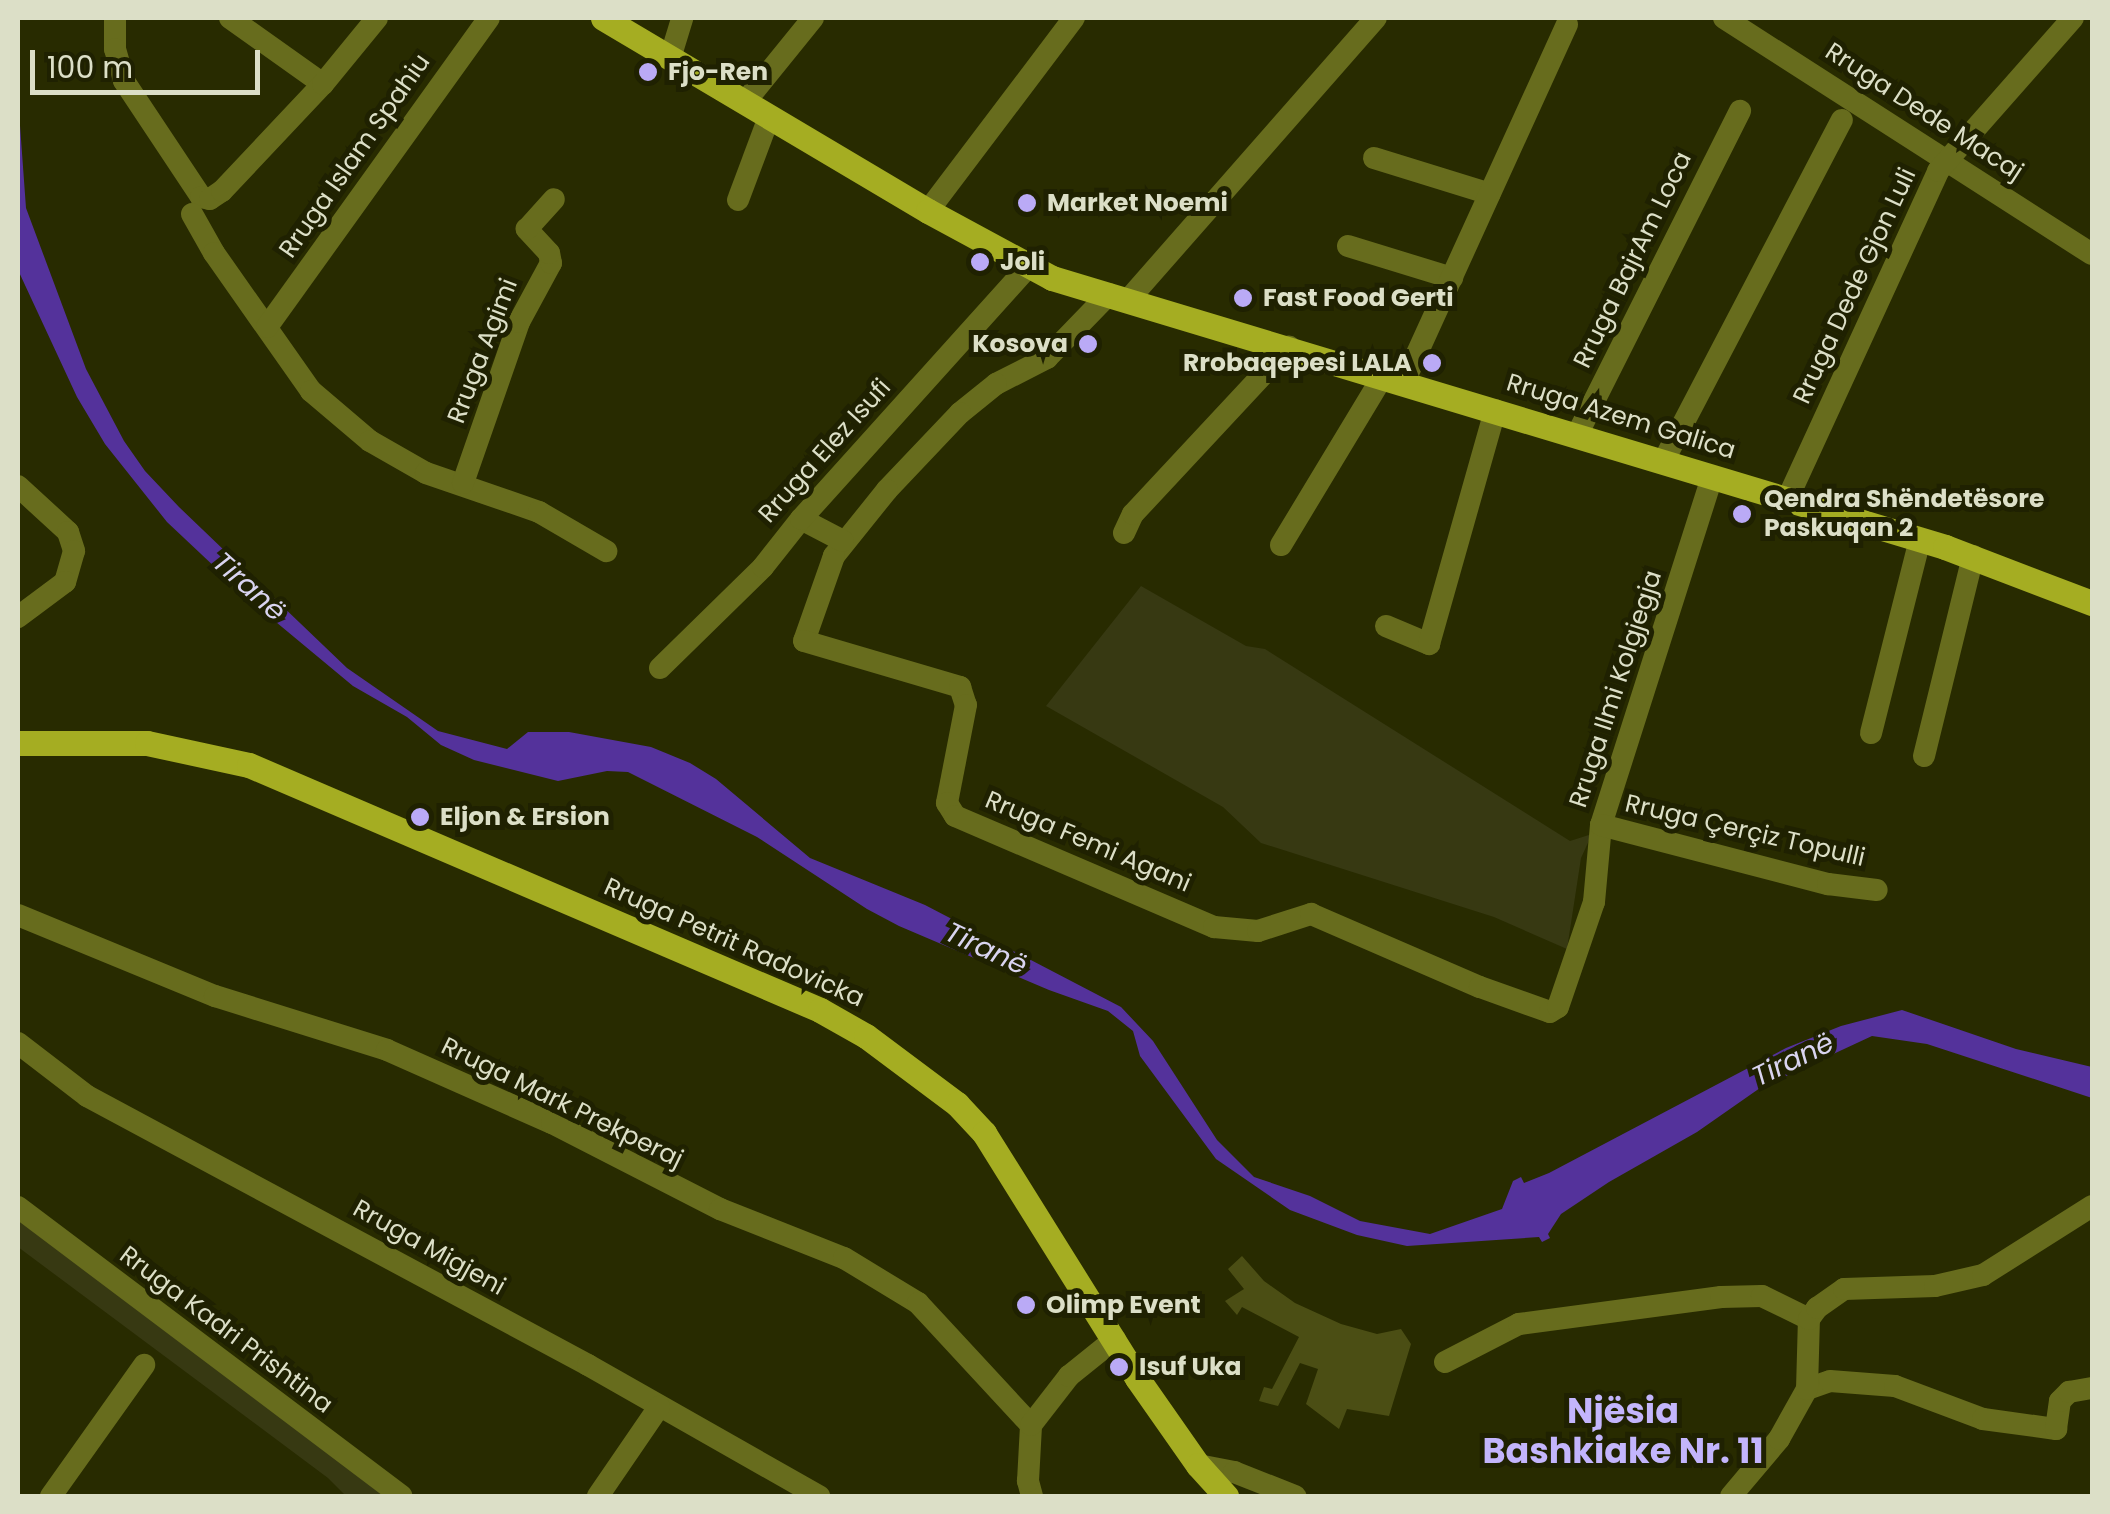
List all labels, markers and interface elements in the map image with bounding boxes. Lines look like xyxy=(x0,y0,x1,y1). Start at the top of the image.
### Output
scale bar xyxy=(35,30,265,92)
street label: Rruga Dede Macaj xyxy=(1819,37,2029,187)
text: 100 m xyxy=(47,46,133,89)
street label: Rruga Islam Spahiu xyxy=(273,48,437,264)
place label: Fjo-Ren xyxy=(668,57,768,87)
marker: Fjo-Ren xyxy=(637,61,659,83)
street label: Rruga BajrAm Loca xyxy=(1568,147,1698,373)
street label: Rruga Dede Gjon Luli xyxy=(1787,163,1923,409)
place label: Market Noemi xyxy=(1047,188,1228,218)
marker: Market Noemi xyxy=(1016,192,1038,214)
place label: Joli xyxy=(1000,247,1045,277)
marker: Joli xyxy=(969,251,991,273)
street label: Rruga Agimi xyxy=(442,274,524,428)
place label: Fast Food Gerti xyxy=(1263,283,1454,313)
marker: Fast Food Gerti xyxy=(1232,287,1254,309)
place label: Kosova xyxy=(972,329,1068,359)
marker: Kosova xyxy=(1077,333,1099,355)
place label: Rrobaqepesi LALA xyxy=(1183,348,1412,378)
marker: Rrobaqepesi LALA xyxy=(1421,352,1443,374)
street label: Rruga Azem Galica xyxy=(1503,368,1739,466)
street label: Rruga Elez Isufi xyxy=(753,373,897,529)
place label: Qendra Shëndetësore Paskuqan 2 xyxy=(1764,485,2044,544)
marker: Qendra Shëndetësore Paskuqan 2 xyxy=(1729,501,1755,527)
water label: Tiranë xyxy=(206,546,292,628)
street label: Rruga Ilmi Kolgjegja xyxy=(1563,567,1669,811)
street label: Rruga Femi Agani xyxy=(981,785,1195,899)
street label: Rruga Çerçiz Topulli xyxy=(1622,789,1868,873)
place label: Eljon & Ersion xyxy=(440,802,610,832)
marker: Eljon & Ersion xyxy=(409,806,431,828)
street label: Rruga Petrit Radovicka xyxy=(599,872,869,1014)
water label: Tiranë xyxy=(940,915,1032,983)
water label: Tiranë xyxy=(1747,1026,1839,1094)
street label: Rruga Mark Prekperaj xyxy=(436,1031,688,1175)
street label: Rruga Migjeni xyxy=(348,1194,510,1302)
street label: Rruga Kadri Prishtina xyxy=(114,1240,338,1420)
place label: Olimp Event xyxy=(1046,1290,1201,1320)
marker: Olimp Event xyxy=(1015,1294,1037,1316)
place label: Isuf Uka xyxy=(1139,1352,1242,1382)
marker: Isuf Uka xyxy=(1108,1356,1130,1378)
district label: Njësia Bashkiake Nr. 11 xyxy=(1482,1390,1764,1472)

